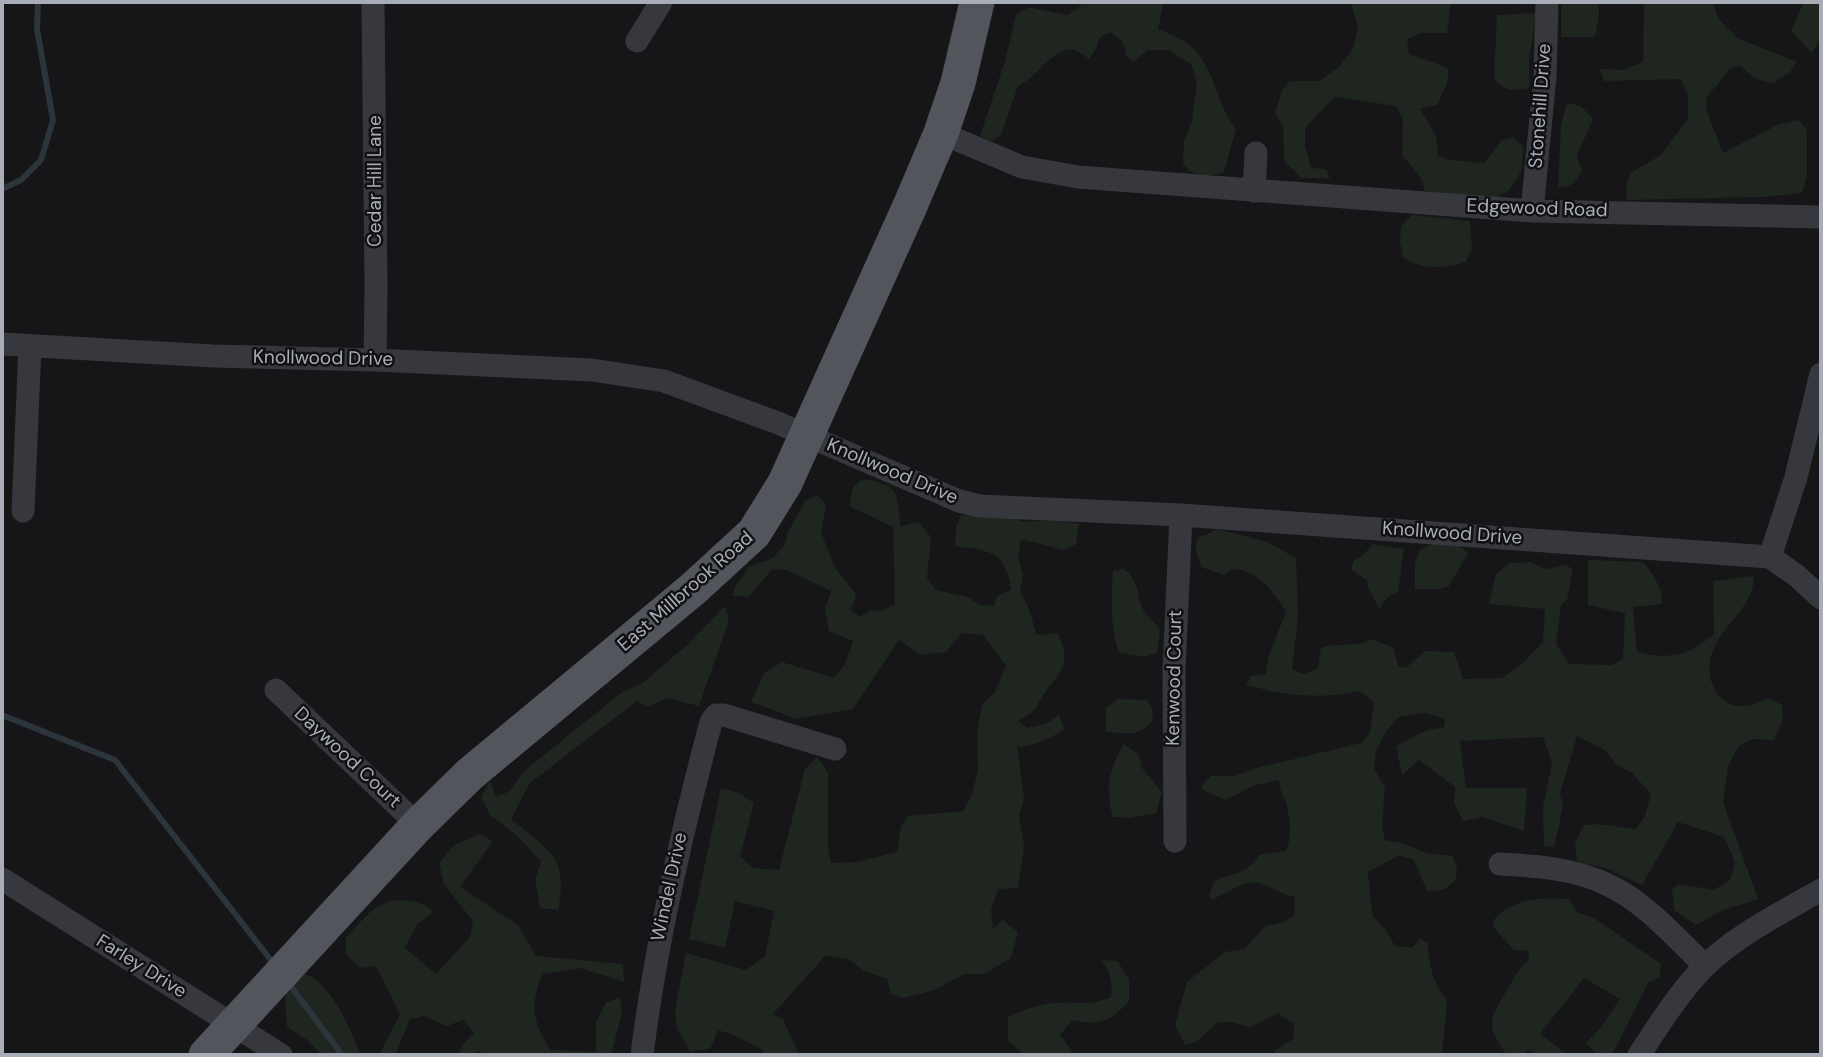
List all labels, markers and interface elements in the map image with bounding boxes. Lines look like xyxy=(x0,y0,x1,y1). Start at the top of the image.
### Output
street label: Stonehill Drive xyxy=(1525,43,1557,169)
street label: Cedar Hill Lane xyxy=(365,115,387,247)
street label: Edgewood Road xyxy=(1466,195,1608,223)
street label: Knollwood Drive xyxy=(253,346,393,372)
street label: Knollwood Drive xyxy=(823,434,961,510)
street label: Knollwood Drive xyxy=(1381,518,1523,550)
street label: East Millbrook Road xyxy=(614,527,758,657)
street label: Kenwood Court xyxy=(1162,610,1188,746)
street label: Daywood Court xyxy=(289,703,405,813)
street label: Windel Drive xyxy=(647,830,693,944)
street label: Farley Drive xyxy=(92,930,190,1004)

